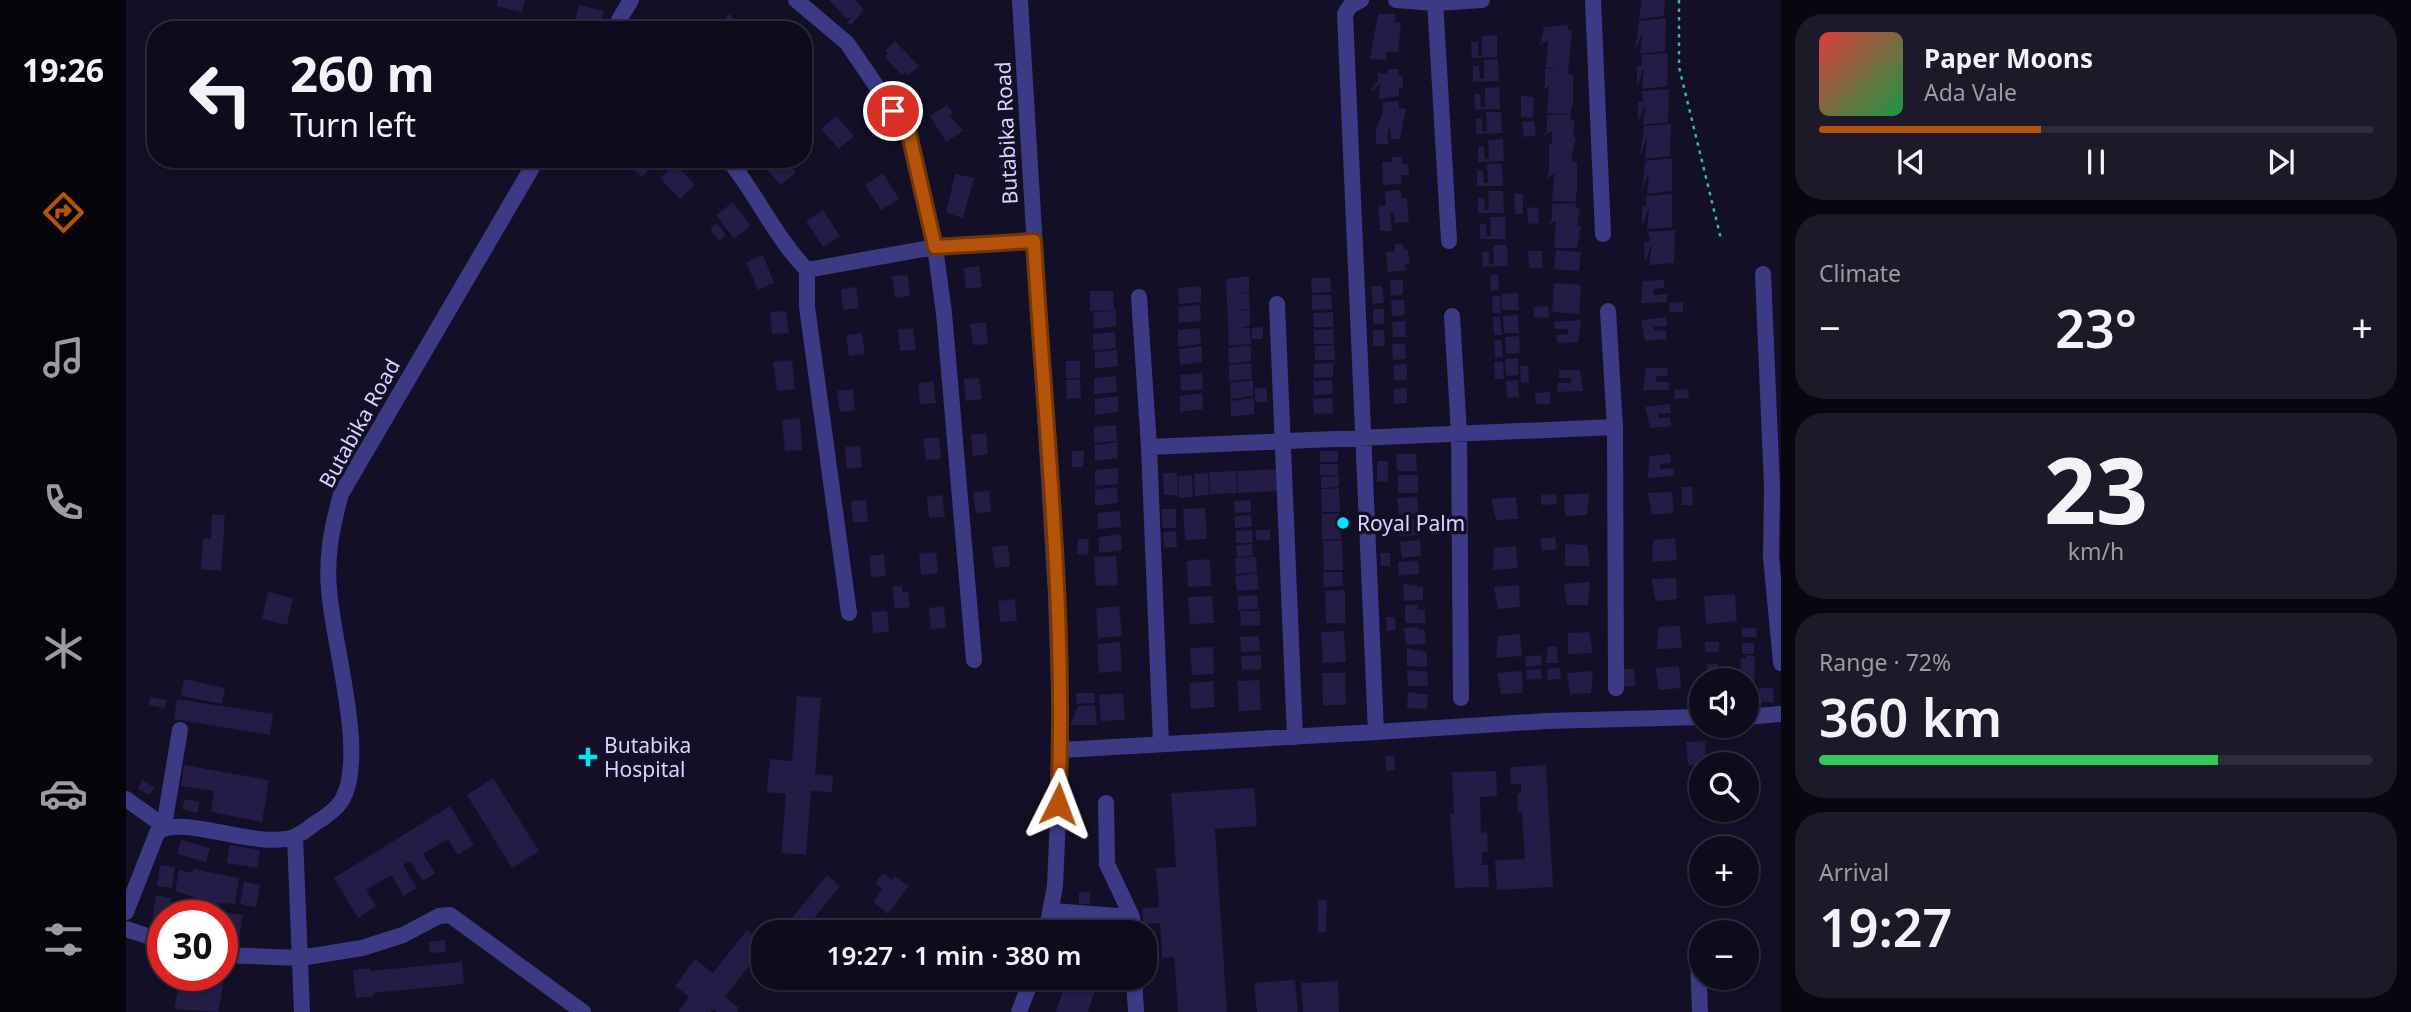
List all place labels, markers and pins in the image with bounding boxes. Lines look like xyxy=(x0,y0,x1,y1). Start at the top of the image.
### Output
pin xyxy=(863,81,923,141)
place label: Royal Palm xyxy=(1357,509,1465,537)
marker: Royal Palm xyxy=(1335,515,1351,531)
place label: Butabika Hospital xyxy=(604,731,691,783)
marker: Butabika Hospital xyxy=(578,747,598,767)

